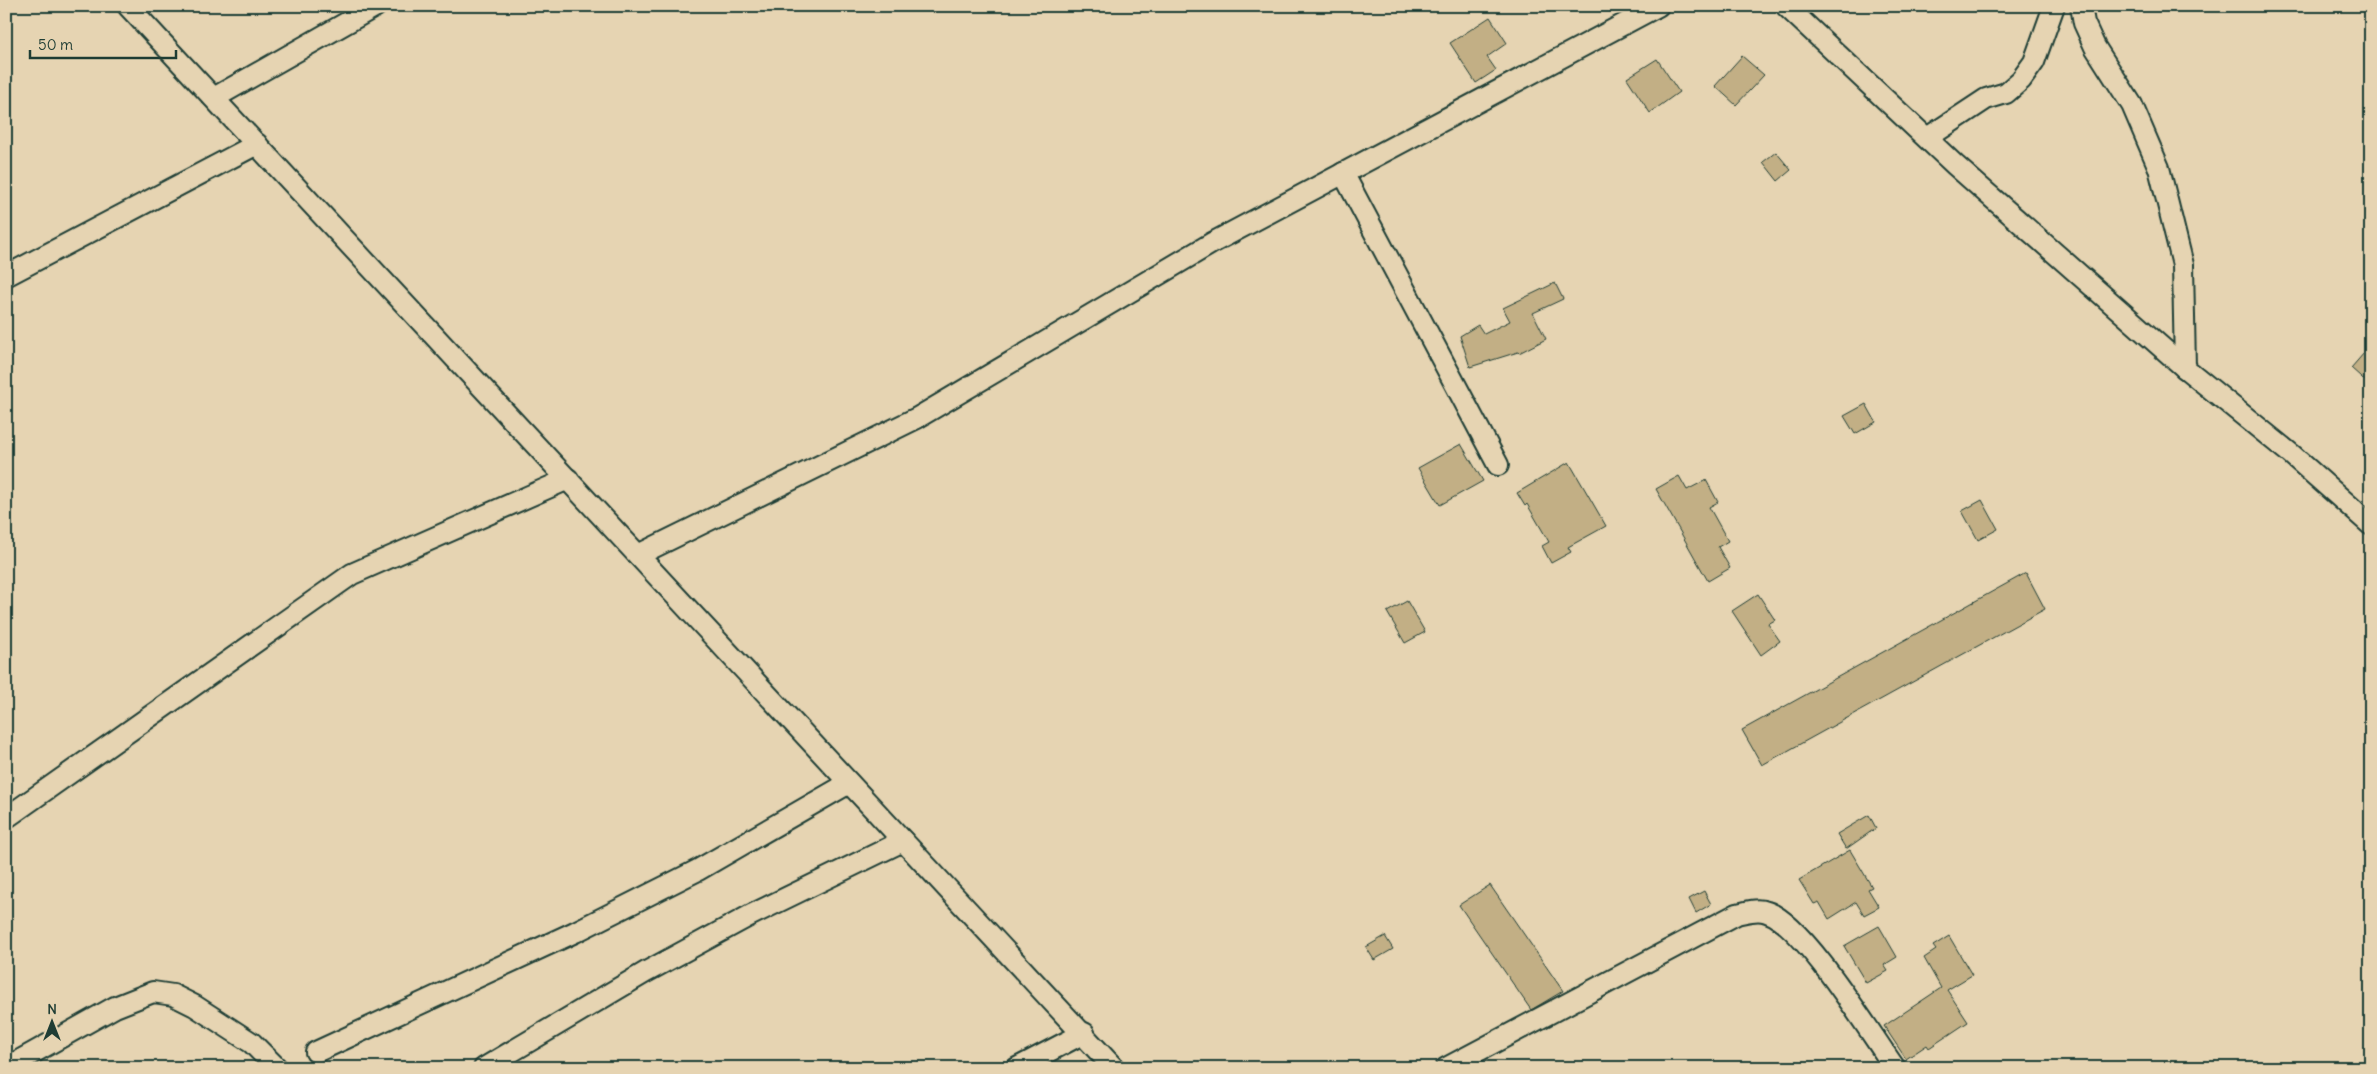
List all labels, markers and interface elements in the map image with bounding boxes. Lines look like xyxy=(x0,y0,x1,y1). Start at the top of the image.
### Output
scale bar xyxy=(30,28,176,60)
text: 50 m xyxy=(38,35,73,54)
north arrow xyxy=(28,996,78,1046)
text: N xyxy=(47,1000,57,1018)

